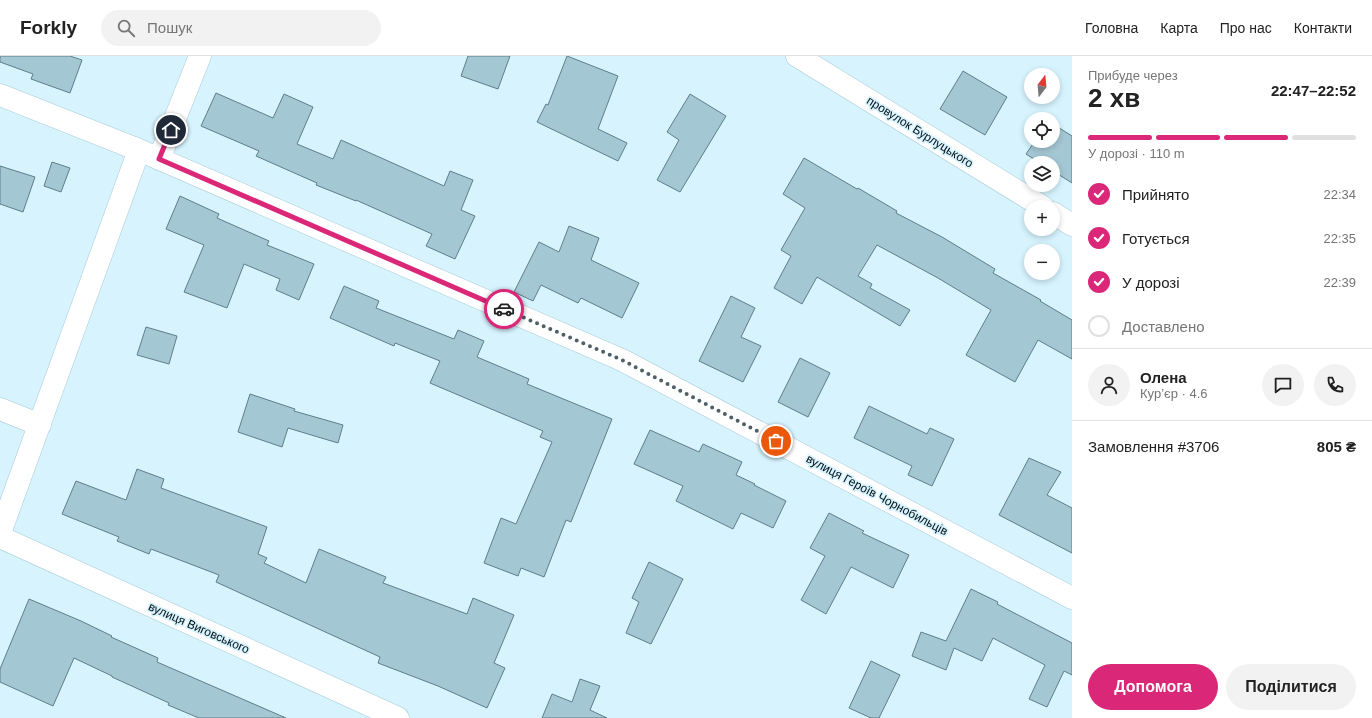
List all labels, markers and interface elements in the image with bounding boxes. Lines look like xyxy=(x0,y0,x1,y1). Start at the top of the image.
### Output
search box xyxy=(101,10,381,46)
text: Forkly xyxy=(20,17,77,38)
icon: search xyxy=(115,17,137,39)
text: Пошук xyxy=(147,19,192,36)
text: Головна xyxy=(1085,20,1138,36)
text: Карта xyxy=(1160,20,1198,36)
text: Про нас xyxy=(1220,20,1272,36)
text: Контакти xyxy=(1294,20,1352,36)
north arrow xyxy=(1024,68,1060,104)
map controls xyxy=(1024,68,1060,280)
text: Прибуде через xyxy=(1088,68,1178,83)
text: 22:47–22:52 xyxy=(1271,82,1356,99)
text: 2 хв xyxy=(1088,83,1140,113)
street label: провулок Бурлуцького xyxy=(864,94,976,171)
button: locate xyxy=(1024,112,1060,148)
pin xyxy=(154,113,188,147)
icon: home xyxy=(160,119,182,141)
text: У дорозі · 110 m xyxy=(1088,146,1185,161)
button: layers xyxy=(1024,156,1060,192)
icon: check xyxy=(1088,183,1110,205)
text: Прийнято xyxy=(1122,186,1189,203)
text: 22:34 xyxy=(1323,187,1356,202)
button: + xyxy=(1024,200,1060,236)
icon: check xyxy=(1088,227,1110,249)
text: Готується xyxy=(1122,230,1190,247)
text: 22:35 xyxy=(1323,231,1356,246)
button: − xyxy=(1024,244,1060,280)
icon: check xyxy=(1088,271,1110,293)
text: У дорозі xyxy=(1122,274,1180,291)
text: 22:39 xyxy=(1323,275,1356,290)
courier xyxy=(484,289,524,329)
icon: car xyxy=(493,298,515,320)
text: Доставлено xyxy=(1122,318,1205,335)
button: person xyxy=(1088,364,1130,406)
button: chat xyxy=(1262,364,1304,406)
button: phone xyxy=(1314,364,1356,406)
text: Олена xyxy=(1140,369,1187,386)
text: Кур’єр · 4.6 xyxy=(1140,386,1208,401)
pin xyxy=(759,424,793,458)
icon: bag xyxy=(765,430,787,452)
text: Замовлення #3706 xyxy=(1088,438,1219,455)
text: 805 ₴ xyxy=(1317,438,1356,455)
street label: вулиця Героїв Чорнобильців xyxy=(804,452,950,538)
street label: вулиця Виговського xyxy=(146,599,252,657)
button: Допомога xyxy=(1088,664,1218,710)
button: Поділитися xyxy=(1226,664,1356,710)

